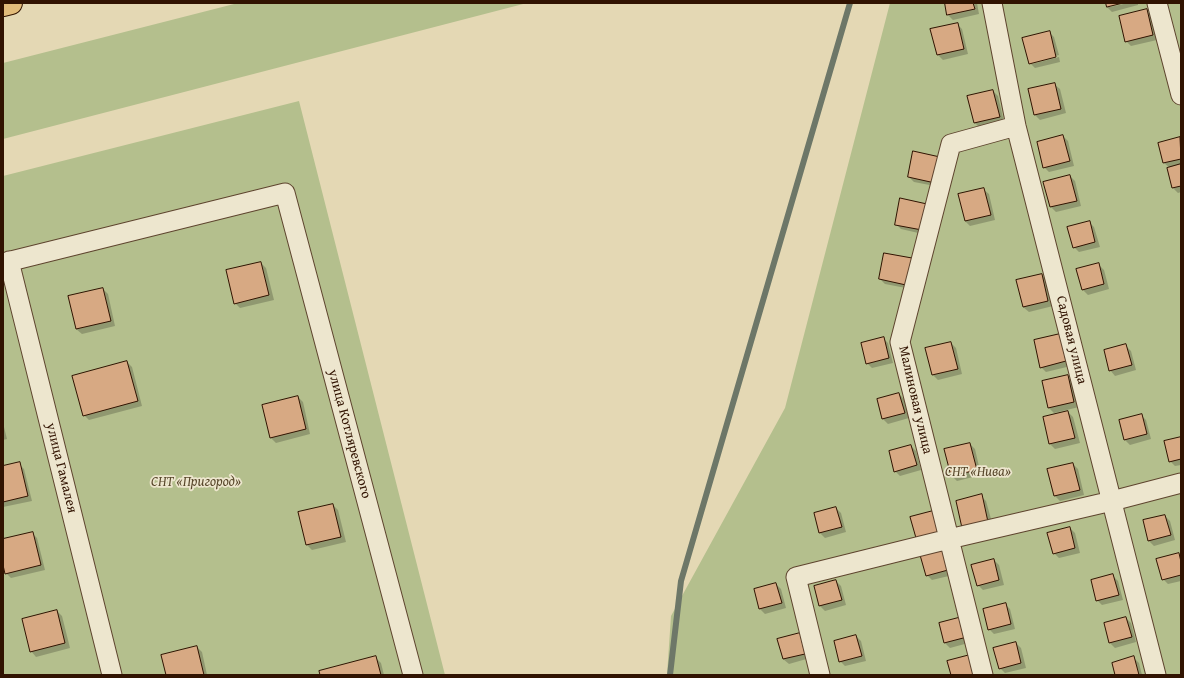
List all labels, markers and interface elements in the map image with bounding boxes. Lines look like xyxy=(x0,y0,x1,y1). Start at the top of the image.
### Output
street label: Садовая улица xyxy=(1052,294,1090,386)
street label: Малиновая улица xyxy=(894,344,936,456)
street label: улица Котляревского xyxy=(324,368,374,500)
street label: улица Гамалея xyxy=(42,421,80,515)
park label: СНТ «Нива» xyxy=(945,464,1011,480)
park label: СНТ «Пригород» xyxy=(151,474,241,490)

